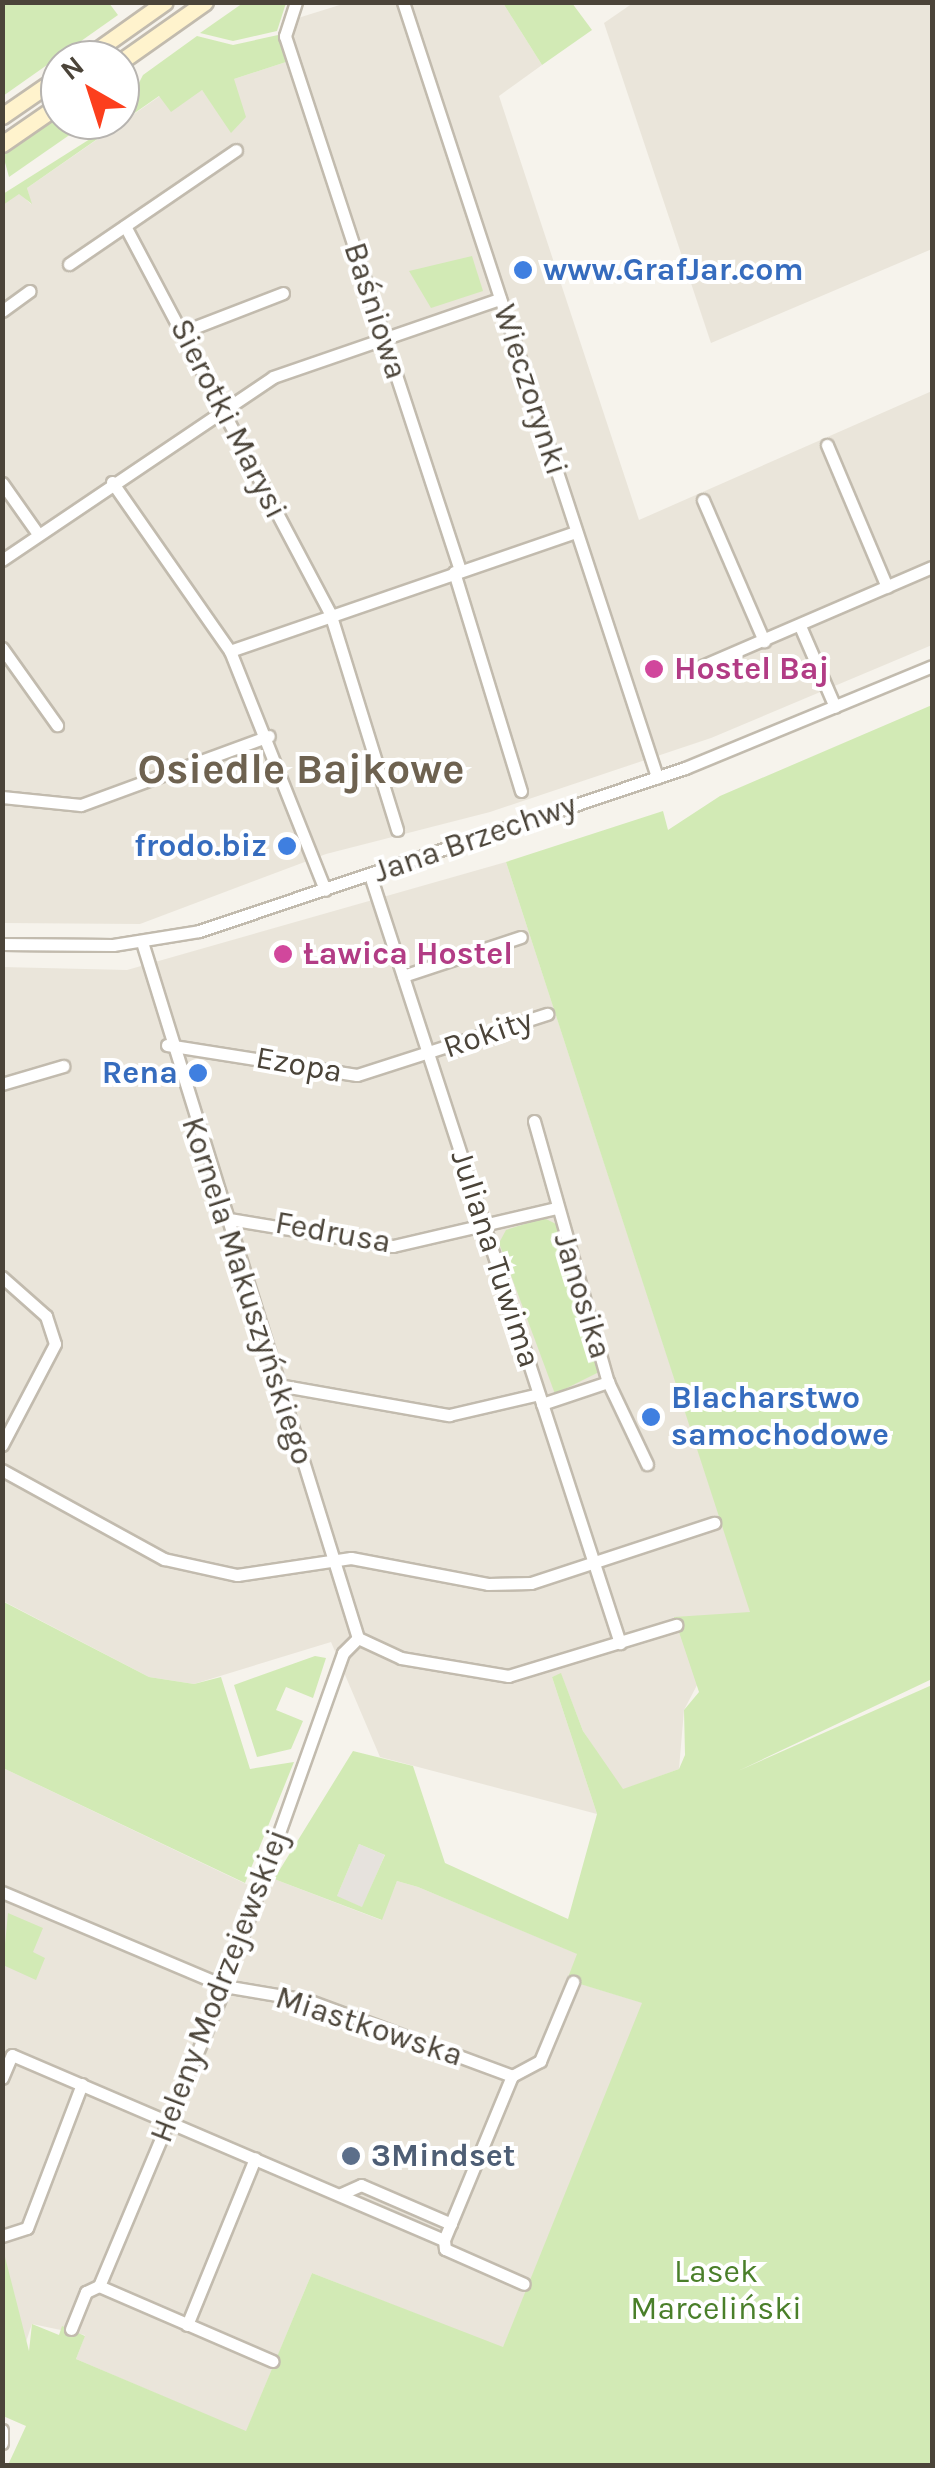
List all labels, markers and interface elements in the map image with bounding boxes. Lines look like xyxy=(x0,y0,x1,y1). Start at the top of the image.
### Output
north arrow xyxy=(40,40,140,140)
text: N xyxy=(54,49,90,87)
street label: Baśniowa xyxy=(335,238,415,384)
place label: www.GrafJar.com xyxy=(543,251,804,289)
marker: www.GrafJar.com xyxy=(512,259,534,281)
street label: Wieczorynki xyxy=(484,300,576,480)
street label: Sierotki Marysi xyxy=(161,313,295,525)
place label: Hostel Baj xyxy=(674,650,829,688)
marker: Hostel Baj xyxy=(643,658,665,680)
district label: Osiedle Bajkowe xyxy=(138,744,464,794)
street label: Jana Brzechwy xyxy=(369,786,581,892)
place label: frodo.biz xyxy=(134,827,267,865)
marker: frodo.biz xyxy=(276,835,298,857)
place label: Ławica Hostel xyxy=(303,935,513,973)
marker: Ławica Hostel xyxy=(272,943,294,965)
street label: Rokity xyxy=(438,1001,538,1067)
street label: Ezopa xyxy=(253,1039,345,1091)
place label: Rena xyxy=(102,1054,178,1092)
marker: Rena xyxy=(187,1062,209,1084)
street label: Kornela Makuszyńskiego xyxy=(173,1112,321,1470)
street label: Juliana Tuwima xyxy=(442,1145,548,1373)
street label: Fedrusa xyxy=(272,1204,394,1262)
street label: Janosika xyxy=(545,1229,619,1363)
place label: Blacharstwo samochodowe xyxy=(671,1380,889,1455)
marker: Blacharstwo samochodowe xyxy=(640,1406,662,1428)
street label: Heleny Modrzejewskiej xyxy=(143,1824,297,2148)
street label: Miastkowska xyxy=(271,1979,467,2075)
place label: 3Mindset xyxy=(371,2137,515,2175)
marker: 3Mindset xyxy=(340,2145,362,2167)
park label: Lasek Marceliński xyxy=(630,2254,802,2329)

